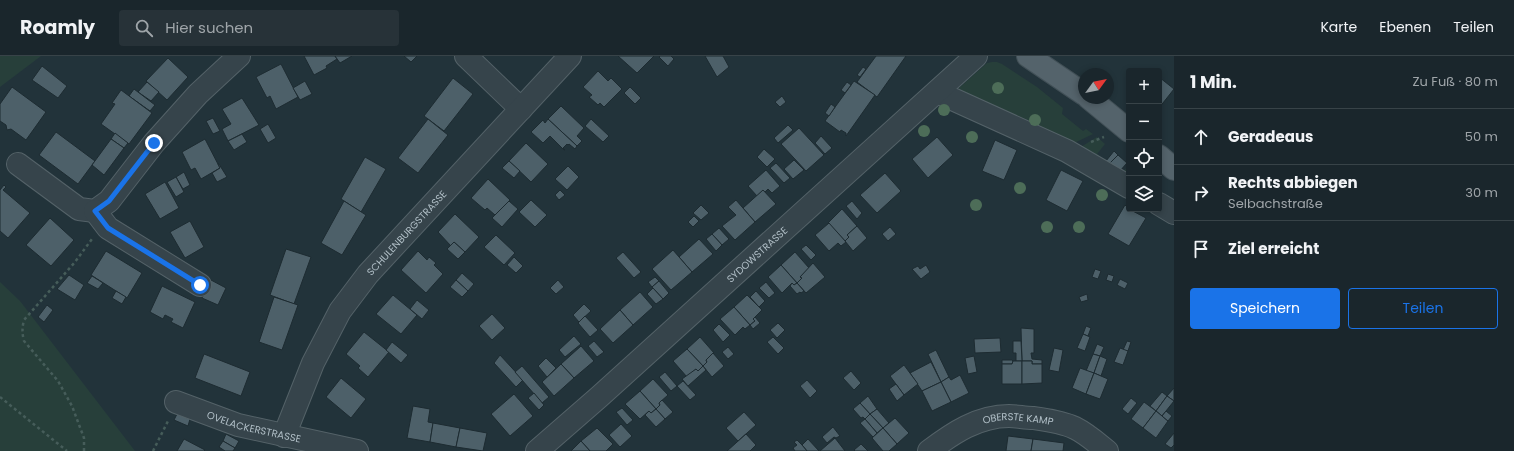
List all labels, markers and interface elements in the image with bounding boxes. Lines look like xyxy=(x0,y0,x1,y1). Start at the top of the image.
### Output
search box xyxy=(119,10,399,46)
text: Roamly xyxy=(20,14,95,41)
icon: search xyxy=(133,17,155,39)
text: Hier suchen xyxy=(165,17,253,38)
text: Karte xyxy=(1320,17,1357,37)
text: Ebenen xyxy=(1379,17,1431,37)
text: Teilen xyxy=(1453,17,1494,37)
north arrow xyxy=(1078,68,1114,104)
map controls xyxy=(1126,68,1162,212)
button: + xyxy=(1126,68,1162,104)
text: 1 Min. xyxy=(1190,70,1237,94)
text: Zu Fuß · 80 m xyxy=(1413,72,1498,91)
button: − xyxy=(1126,104,1162,140)
icon: ahead xyxy=(1190,126,1212,148)
text: Geradeaus xyxy=(1228,126,1313,147)
text: 50 m xyxy=(1465,127,1498,146)
route end xyxy=(145,134,163,152)
button: locate xyxy=(1126,140,1162,176)
text: Rechts abbiegen xyxy=(1228,172,1358,193)
button: layers xyxy=(1126,176,1162,212)
icon: right xyxy=(1190,182,1212,204)
text: 30 m xyxy=(1465,183,1498,202)
street label: SCHULENBURGSTRASSE xyxy=(363,187,450,279)
text: Selbachstraße xyxy=(1228,194,1323,213)
street label: SYDOWSTRASSE xyxy=(723,223,791,286)
icon: arrive xyxy=(1190,238,1212,260)
text: Ziel erreicht xyxy=(1228,238,1319,259)
route start xyxy=(191,276,209,294)
button: Speichern xyxy=(1190,288,1340,329)
button: Teilen xyxy=(1348,288,1498,329)
street label: OVELACKERSTRASSE xyxy=(205,407,302,447)
street label: OBERSTE KAMP xyxy=(981,409,1055,429)

